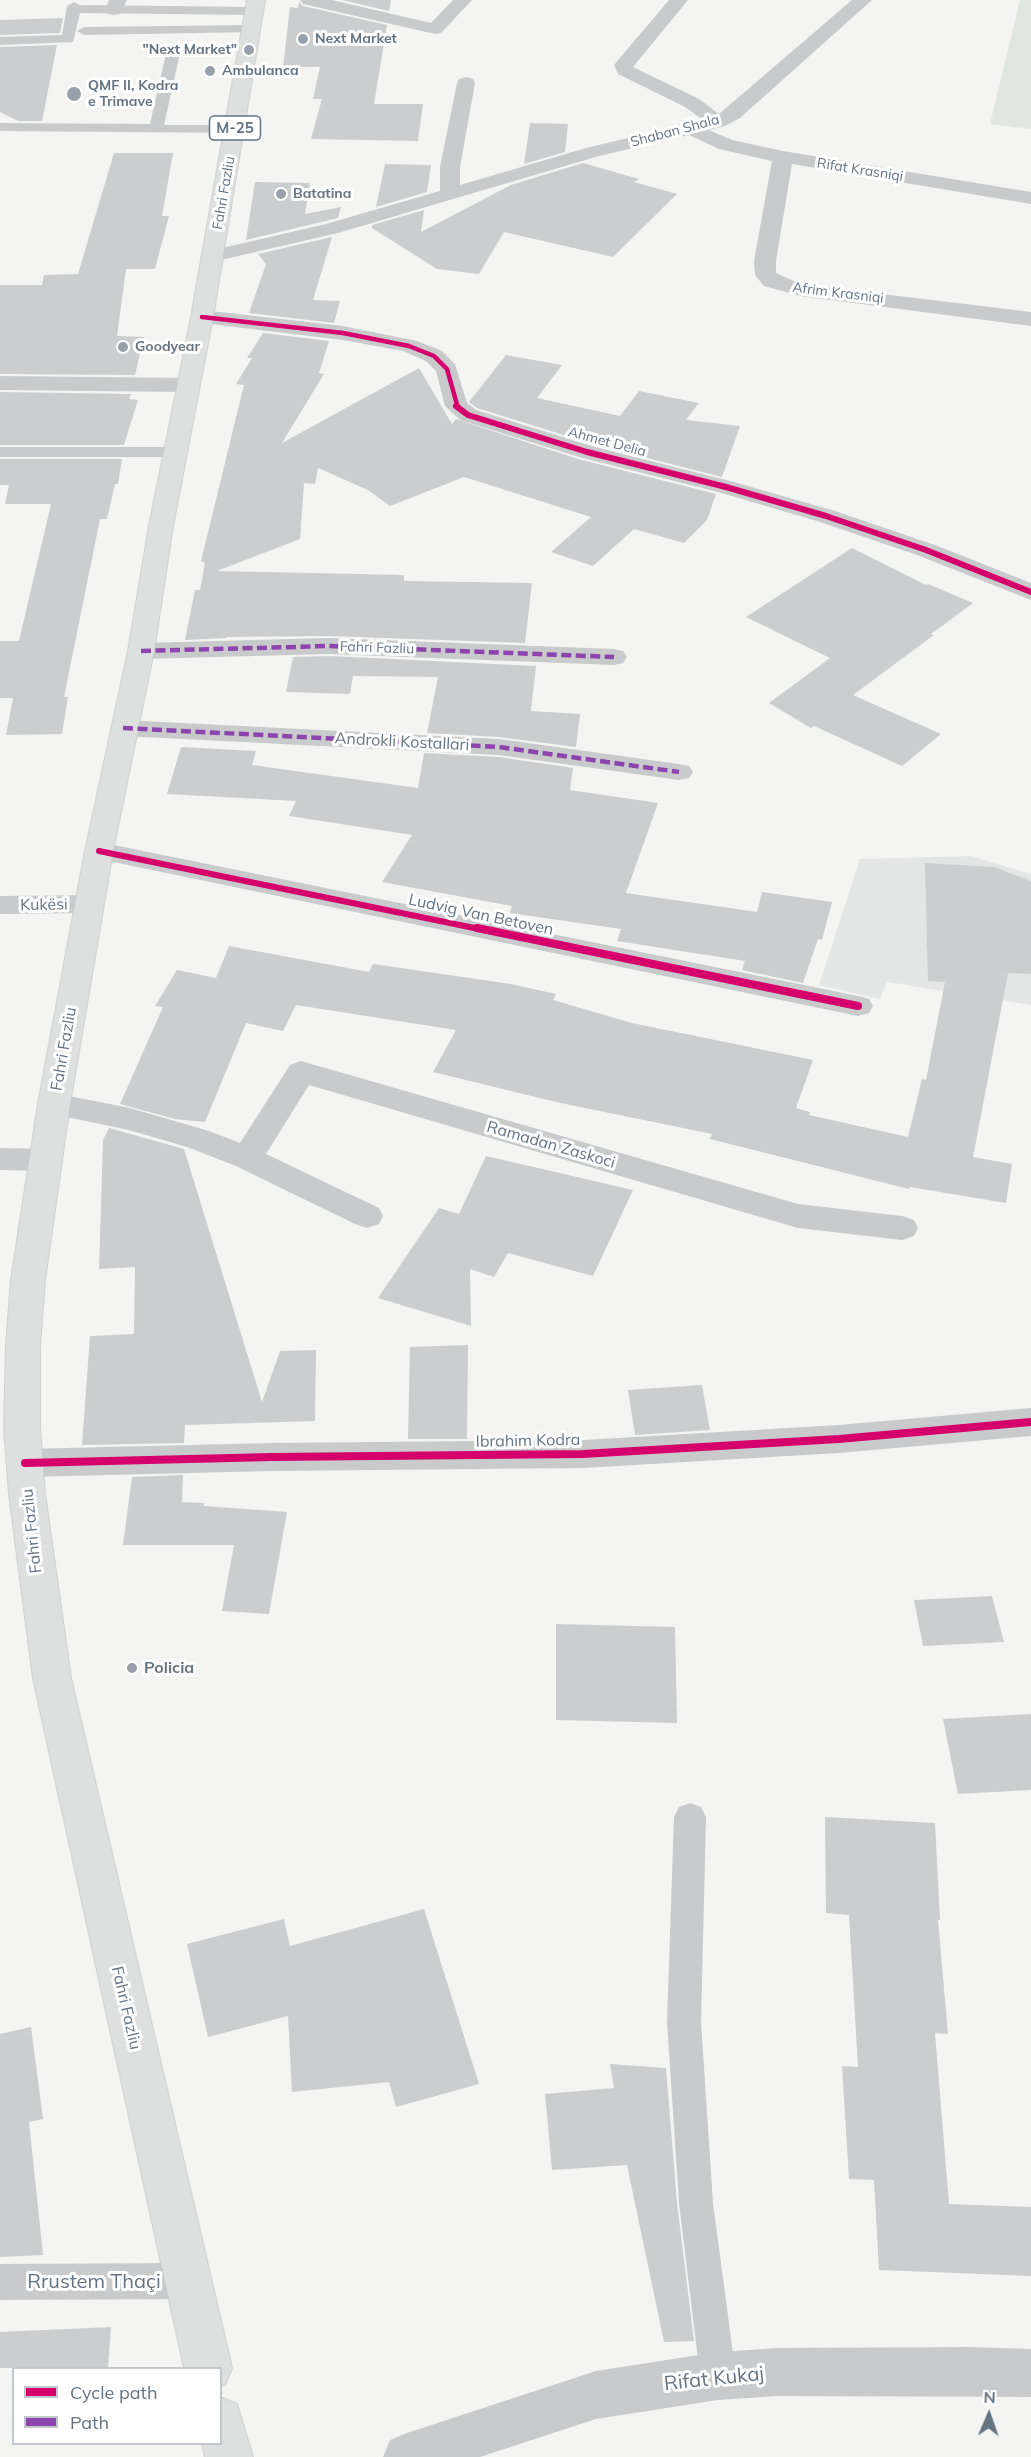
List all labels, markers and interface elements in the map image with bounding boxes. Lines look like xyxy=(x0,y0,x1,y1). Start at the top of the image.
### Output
place label: Next Market xyxy=(315,31,397,47)
marker: Next Market xyxy=(296,32,310,46)
place label: "Next Market" xyxy=(143,42,237,58)
marker: "Next Market" xyxy=(242,43,256,57)
place label: Ambulanca xyxy=(222,63,299,79)
marker: Ambulanca xyxy=(203,64,217,78)
place label: QMF II, Kodra e Trimave xyxy=(88,78,179,110)
marker: QMF II, Kodra e Trimave xyxy=(65,85,83,103)
street label: Shaban Shala xyxy=(629,111,721,151)
road number: M-25 xyxy=(210,116,260,140)
street label: Fahri Fazliu xyxy=(209,155,239,231)
street label: Rifat Krasniqi xyxy=(816,155,904,185)
place label: Batatina xyxy=(293,186,351,202)
marker: Batatina xyxy=(274,187,288,201)
street label: Afrim Krasniqi xyxy=(791,279,885,307)
place label: Goodyear xyxy=(135,339,200,355)
marker: Goodyear xyxy=(116,340,130,354)
street label: Ahmet Delia xyxy=(566,424,648,460)
street label: Fahri Fazliu xyxy=(340,638,414,658)
street label: Androkli Kostallari xyxy=(334,729,470,755)
street label: Ludvig Van Betoven xyxy=(407,890,555,940)
street label: Kukësi xyxy=(20,895,68,915)
street label: Fahri Fazliu xyxy=(47,1006,81,1092)
street label: Ramadan Zaskoci xyxy=(484,1117,618,1173)
street label: Ibrahim Kodra xyxy=(476,1430,580,1452)
street label: Fahri Fazliu xyxy=(18,1488,46,1574)
place label: Policia xyxy=(144,1658,194,1678)
marker: Policia xyxy=(125,1661,139,1675)
street label: Fahri Fazliu xyxy=(107,1964,145,2052)
street label: Rrustem Thaçi xyxy=(27,2270,161,2294)
street label: Rifat Kukaj xyxy=(663,2362,765,2396)
legend xyxy=(12,2367,222,2445)
text: Cycle path xyxy=(70,2381,157,2404)
north arrow xyxy=(959,2385,1019,2445)
text: N xyxy=(983,2387,996,2407)
text: Path xyxy=(70,2411,109,2434)

